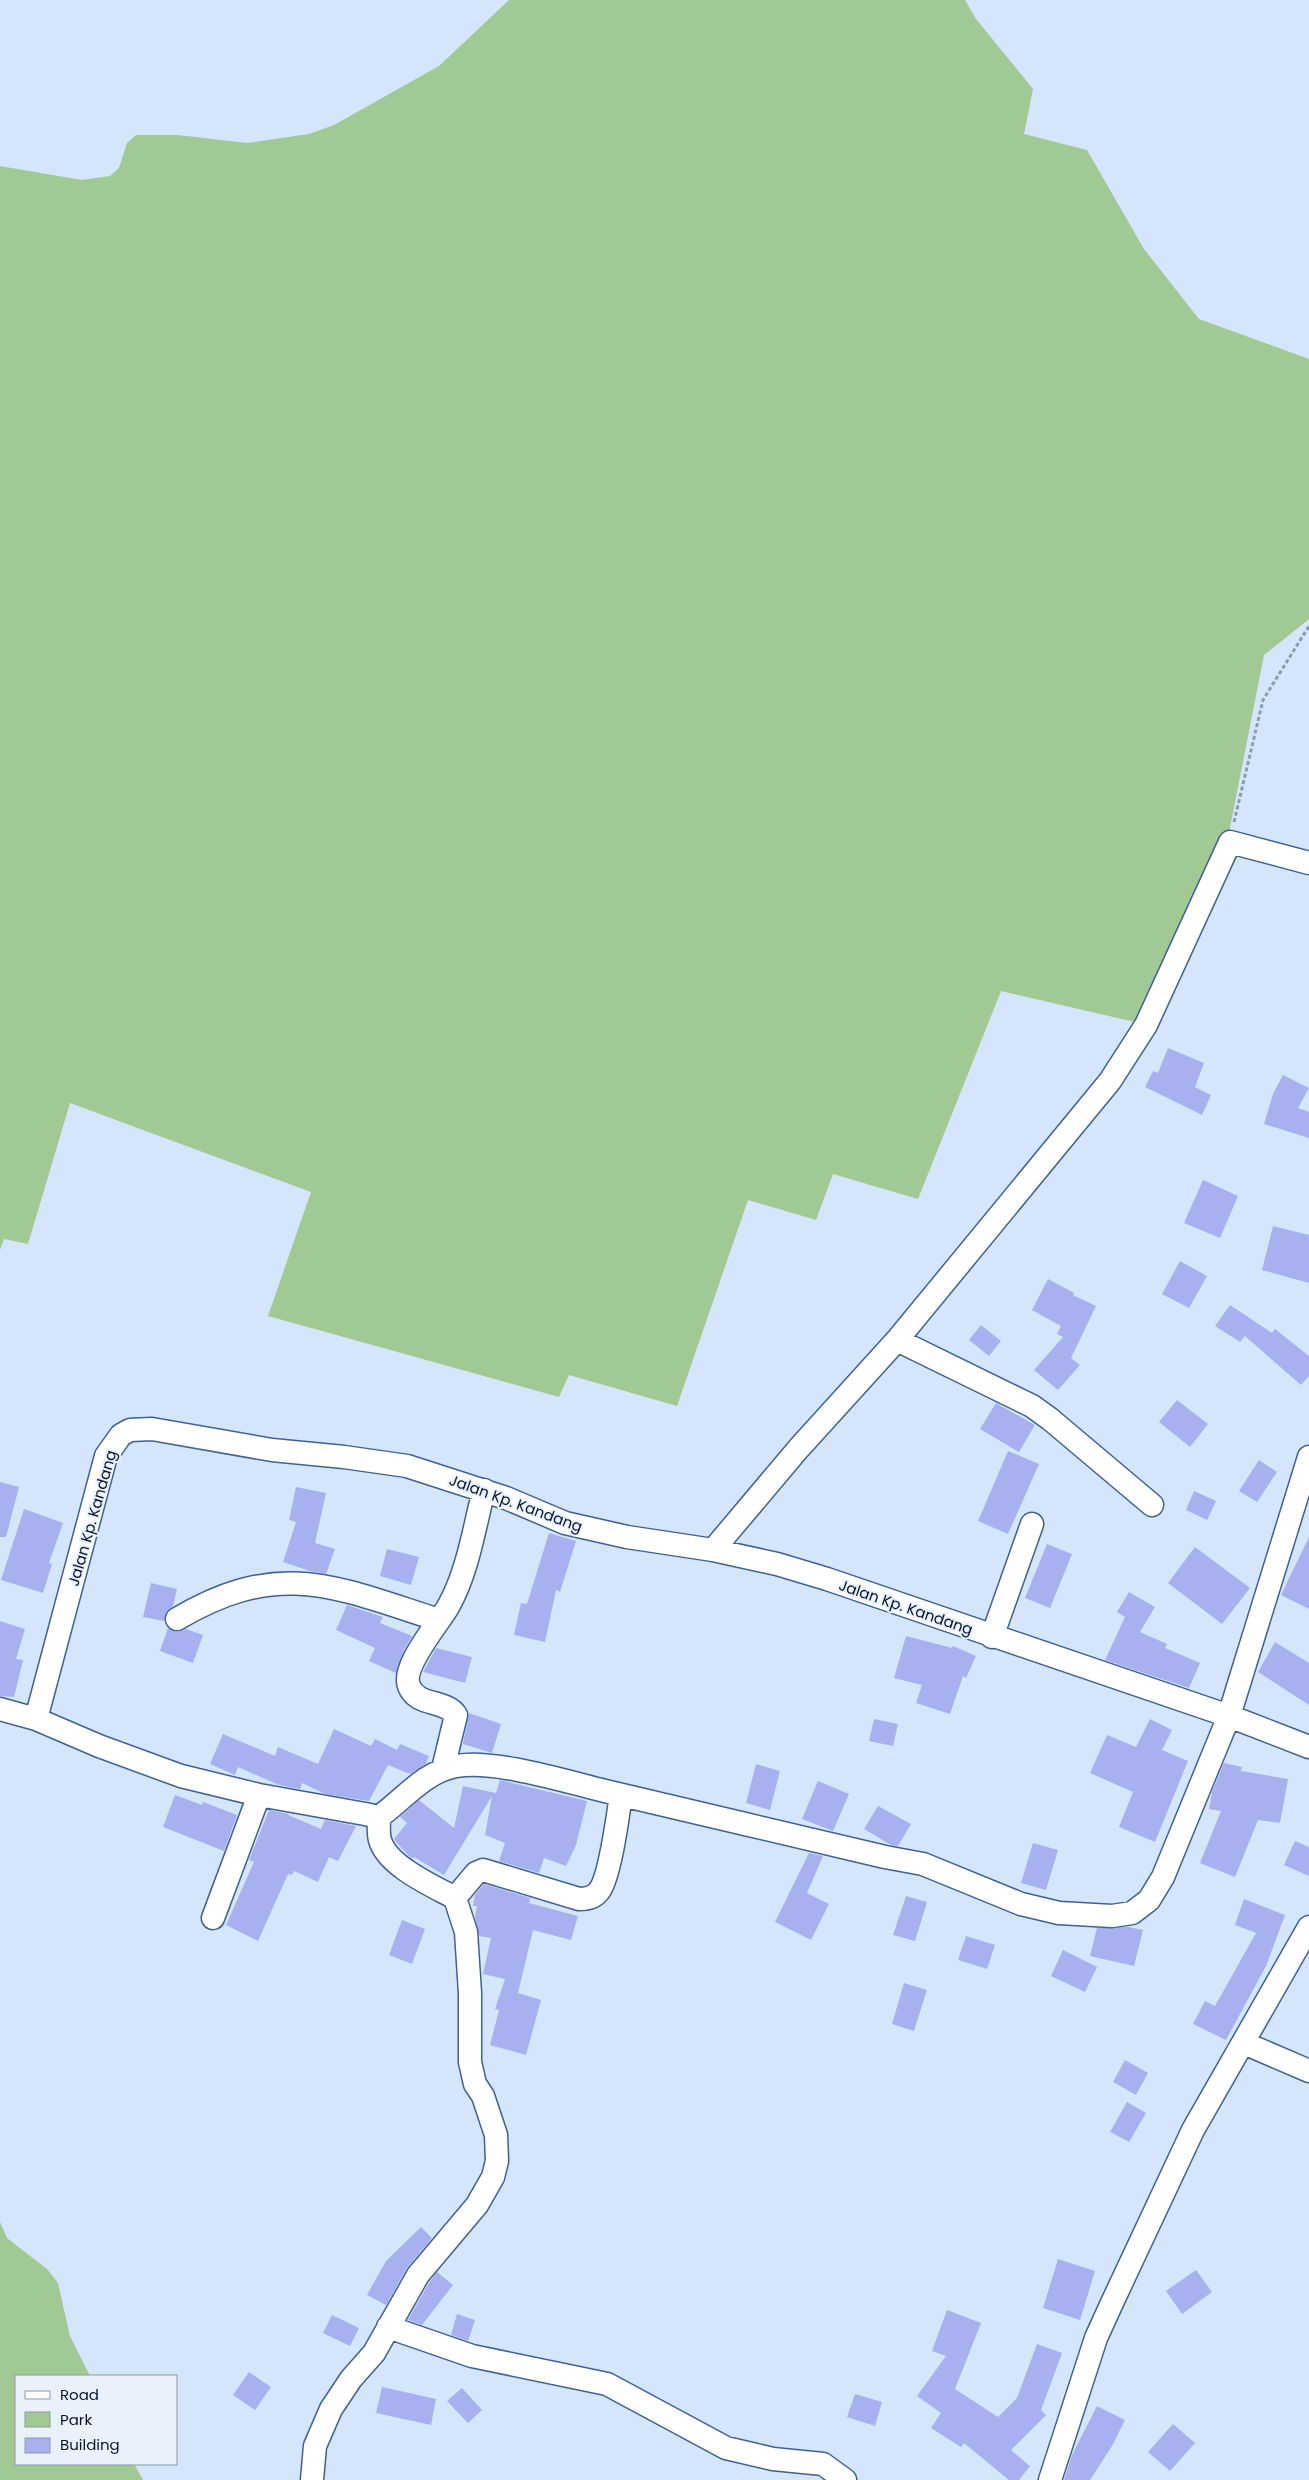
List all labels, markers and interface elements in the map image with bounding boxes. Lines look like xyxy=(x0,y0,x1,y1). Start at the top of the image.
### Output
street label: Jalan Kp. Kandang xyxy=(63,1448,121,1588)
street label: Jalan Kp. Kandang xyxy=(446,1469,586,1537)
street label: Jalan Kp. Kandang xyxy=(836,1574,976,1640)
legend xyxy=(15,2375,178,2465)
text: Road xyxy=(60,2384,99,2405)
text: Park xyxy=(60,2409,92,2430)
text: Building xyxy=(60,2434,120,2455)

